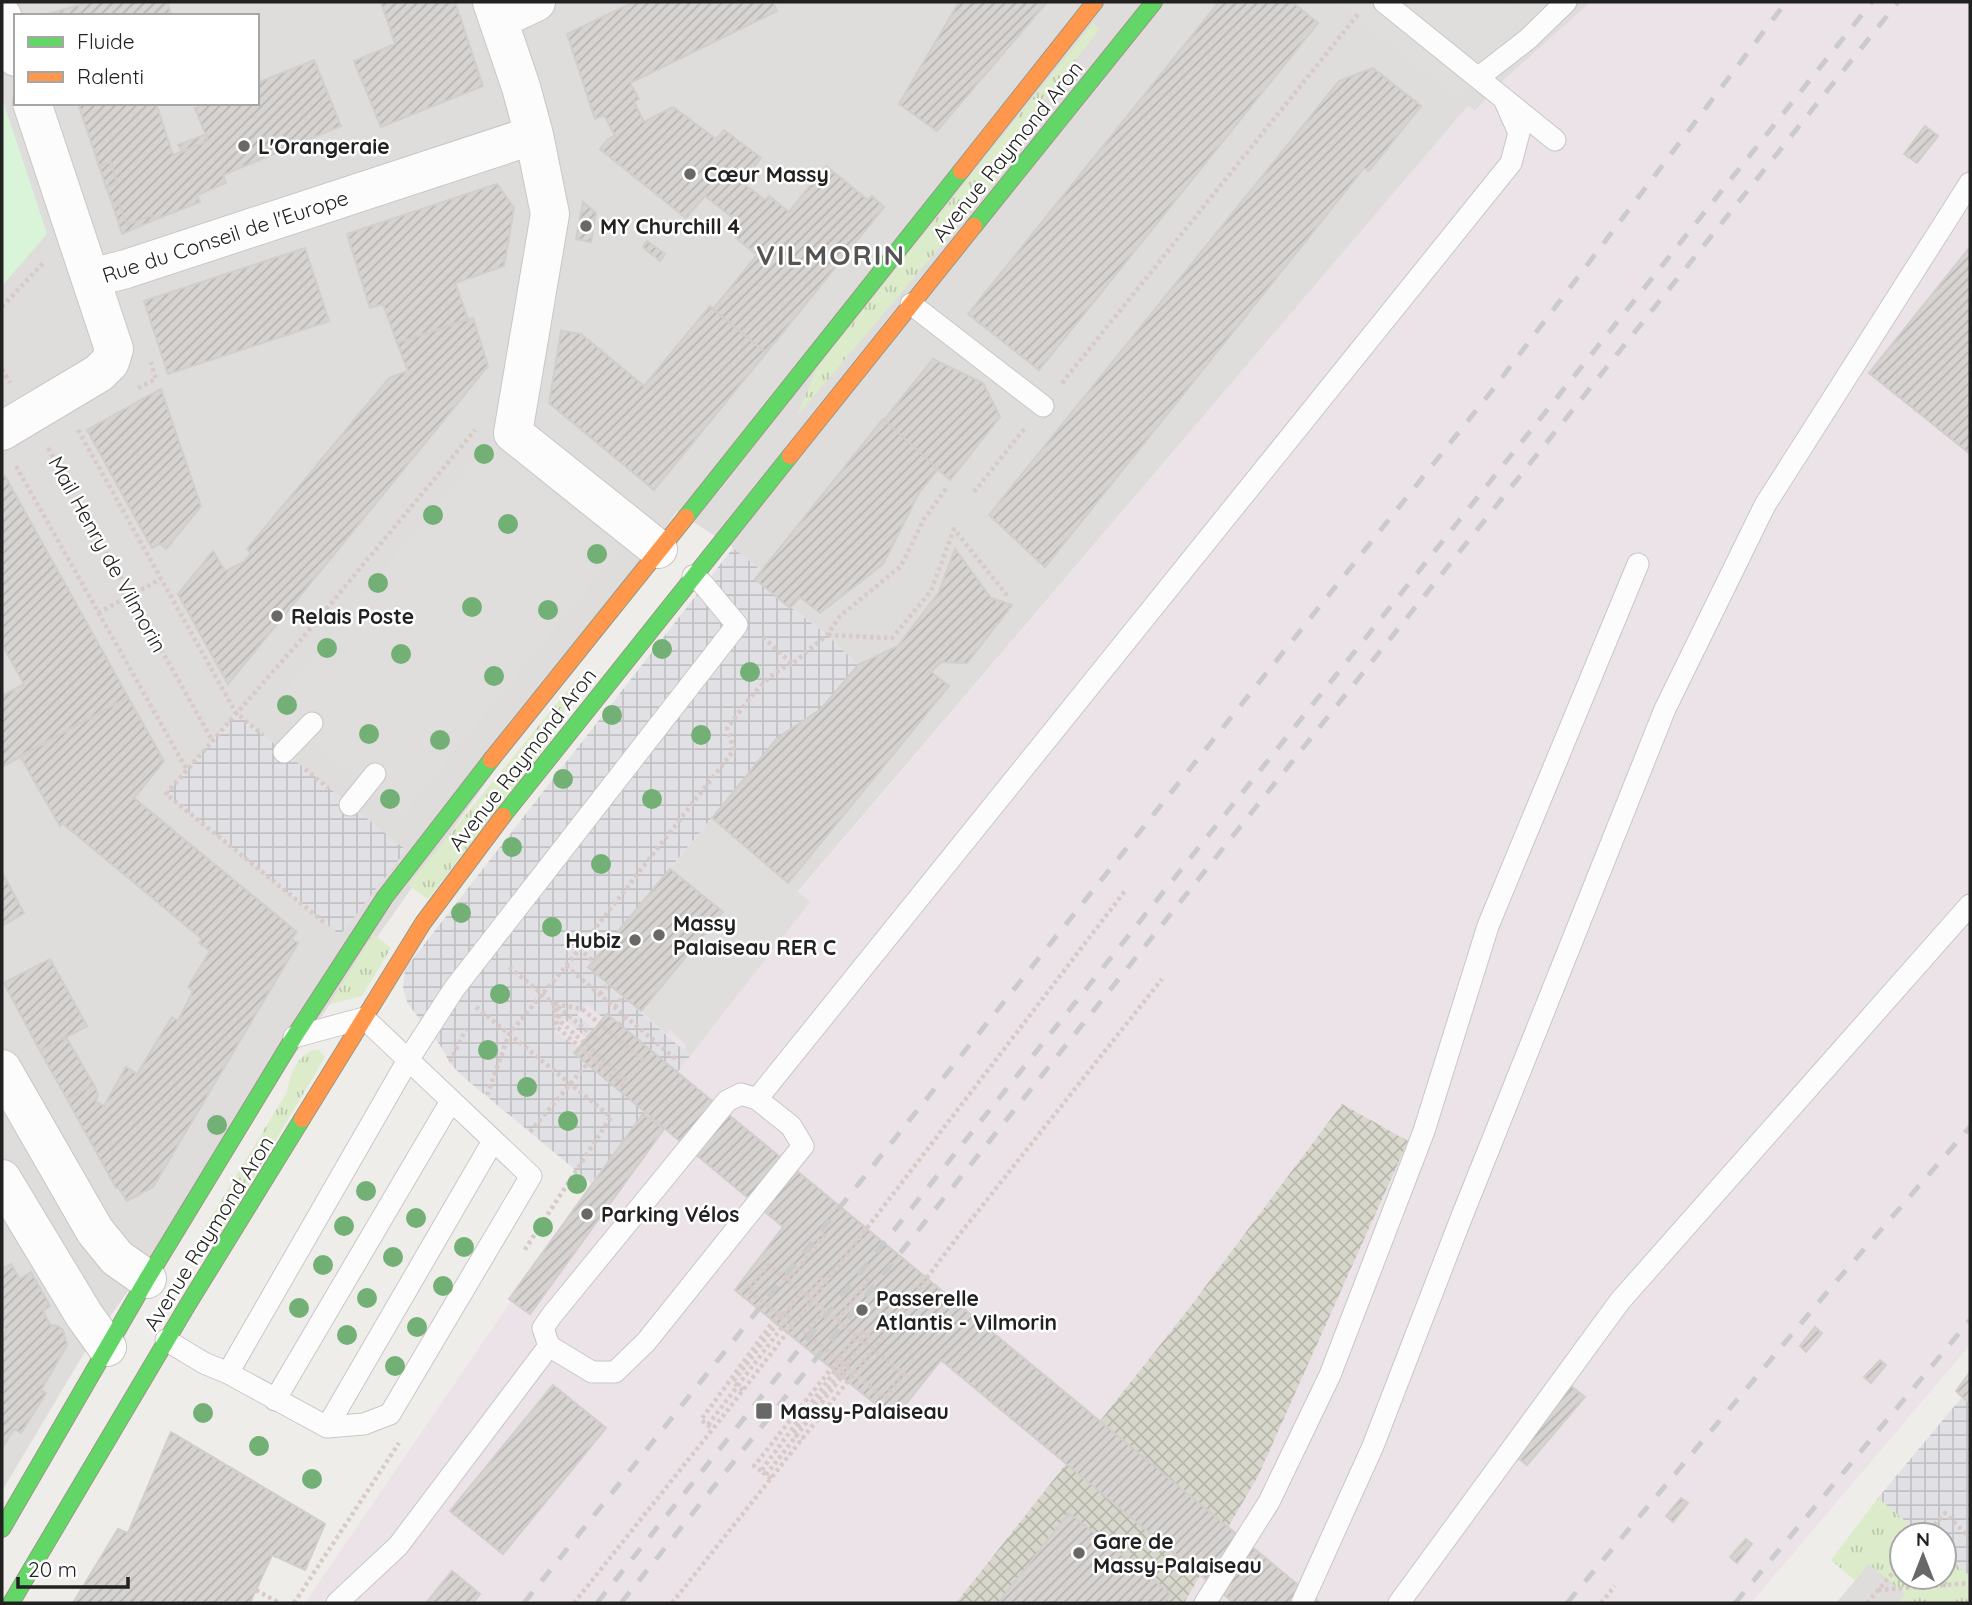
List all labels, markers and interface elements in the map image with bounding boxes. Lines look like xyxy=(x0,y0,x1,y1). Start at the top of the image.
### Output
legend xyxy=(14,14,259,105)
text: Fluide xyxy=(77,28,135,54)
street label: Avenue Raymond Aron xyxy=(926,55,1088,247)
text: Ralenti xyxy=(77,63,144,89)
place label: L'Orangeraie xyxy=(258,133,390,159)
marker: L'Orangeraie xyxy=(236,138,252,154)
place label: Cœur Massy xyxy=(704,161,829,187)
marker: Cœur Massy xyxy=(682,166,698,182)
street label: Rue du Conseil de l'Europe xyxy=(99,184,351,288)
place label: MY Churchill 4 xyxy=(600,213,740,239)
marker: MY Churchill 4 xyxy=(578,218,594,234)
district label: VILMORIN xyxy=(756,237,906,272)
street label: Mail Henry de Vilmorin xyxy=(43,451,173,657)
place label: Relais Poste xyxy=(291,603,414,629)
marker: Relais Poste xyxy=(269,608,285,624)
street label: Avenue Raymond Aron xyxy=(443,662,601,856)
place label: Massy Palaiseau RER C xyxy=(673,910,836,960)
place label: Hubiz xyxy=(565,927,621,953)
marker: Massy Palaiseau RER C xyxy=(651,927,667,943)
marker: Hubiz xyxy=(627,932,643,948)
street label: Avenue Raymond Aron xyxy=(137,1131,279,1335)
place label: Parking Vélos xyxy=(601,1201,739,1227)
marker: Parking Vélos xyxy=(579,1206,595,1222)
place label: Passerelle Atlantis - Vilmorin xyxy=(876,1285,1057,1335)
marker: Passerelle Atlantis - Vilmorin xyxy=(854,1302,870,1318)
place label: Massy-Palaiseau xyxy=(780,1398,949,1424)
marker: Massy-Palaiseau xyxy=(754,1401,774,1421)
north arrow xyxy=(1888,1521,1958,1591)
text: N xyxy=(1916,1527,1930,1551)
place label: Gare de Massy-Palaiseau xyxy=(1093,1528,1262,1578)
marker: Gare de Massy-Palaiseau xyxy=(1071,1545,1087,1561)
scale bar xyxy=(18,1546,128,1590)
text: 20 m xyxy=(28,1556,77,1582)

